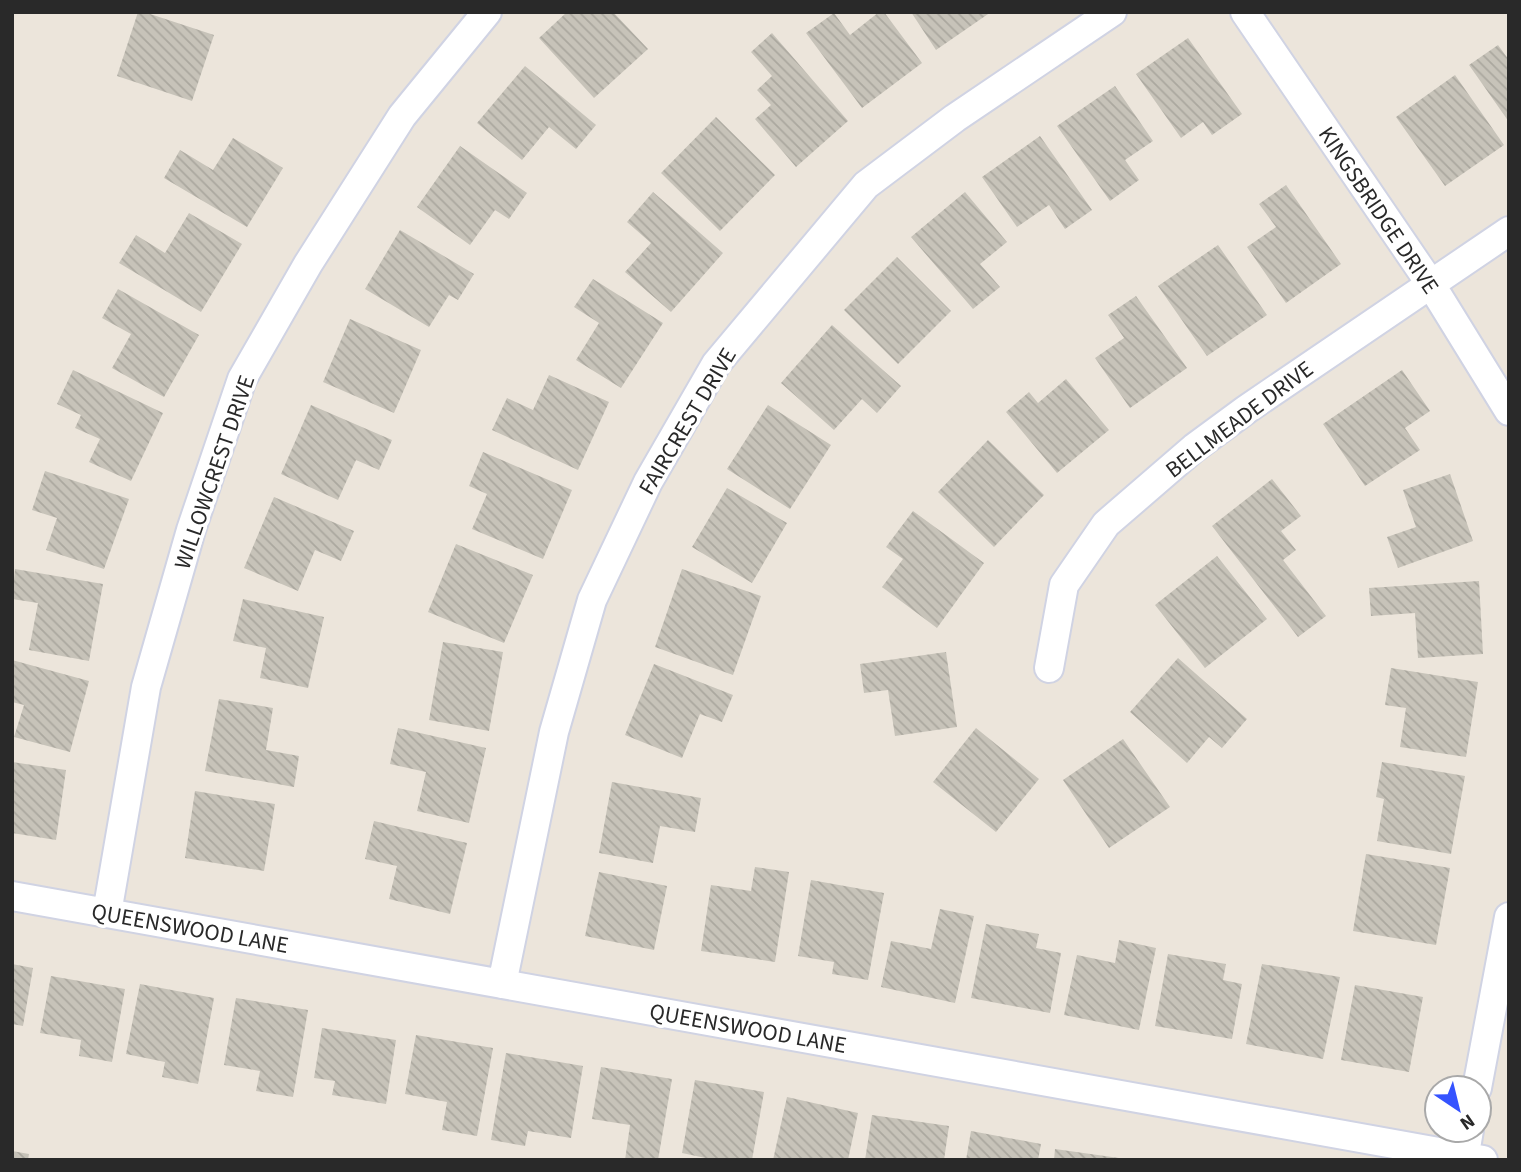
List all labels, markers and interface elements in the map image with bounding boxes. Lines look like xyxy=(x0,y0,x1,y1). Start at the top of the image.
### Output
street label: KINGSBRIDGE DRIVE xyxy=(1310,120,1447,301)
street label: FAIRCREST DRIVE xyxy=(630,341,744,501)
street label: BELLMEADE DRIVE xyxy=(1159,353,1320,486)
street label: WILLOWCREST DRIVE xyxy=(166,371,263,574)
street label: QUEENSWOOD LANE xyxy=(89,895,291,962)
street label: QUEENSWOOD LANE xyxy=(647,995,849,1062)
north arrow xyxy=(1423,1074,1493,1144)
text: N xyxy=(1454,1107,1480,1136)

